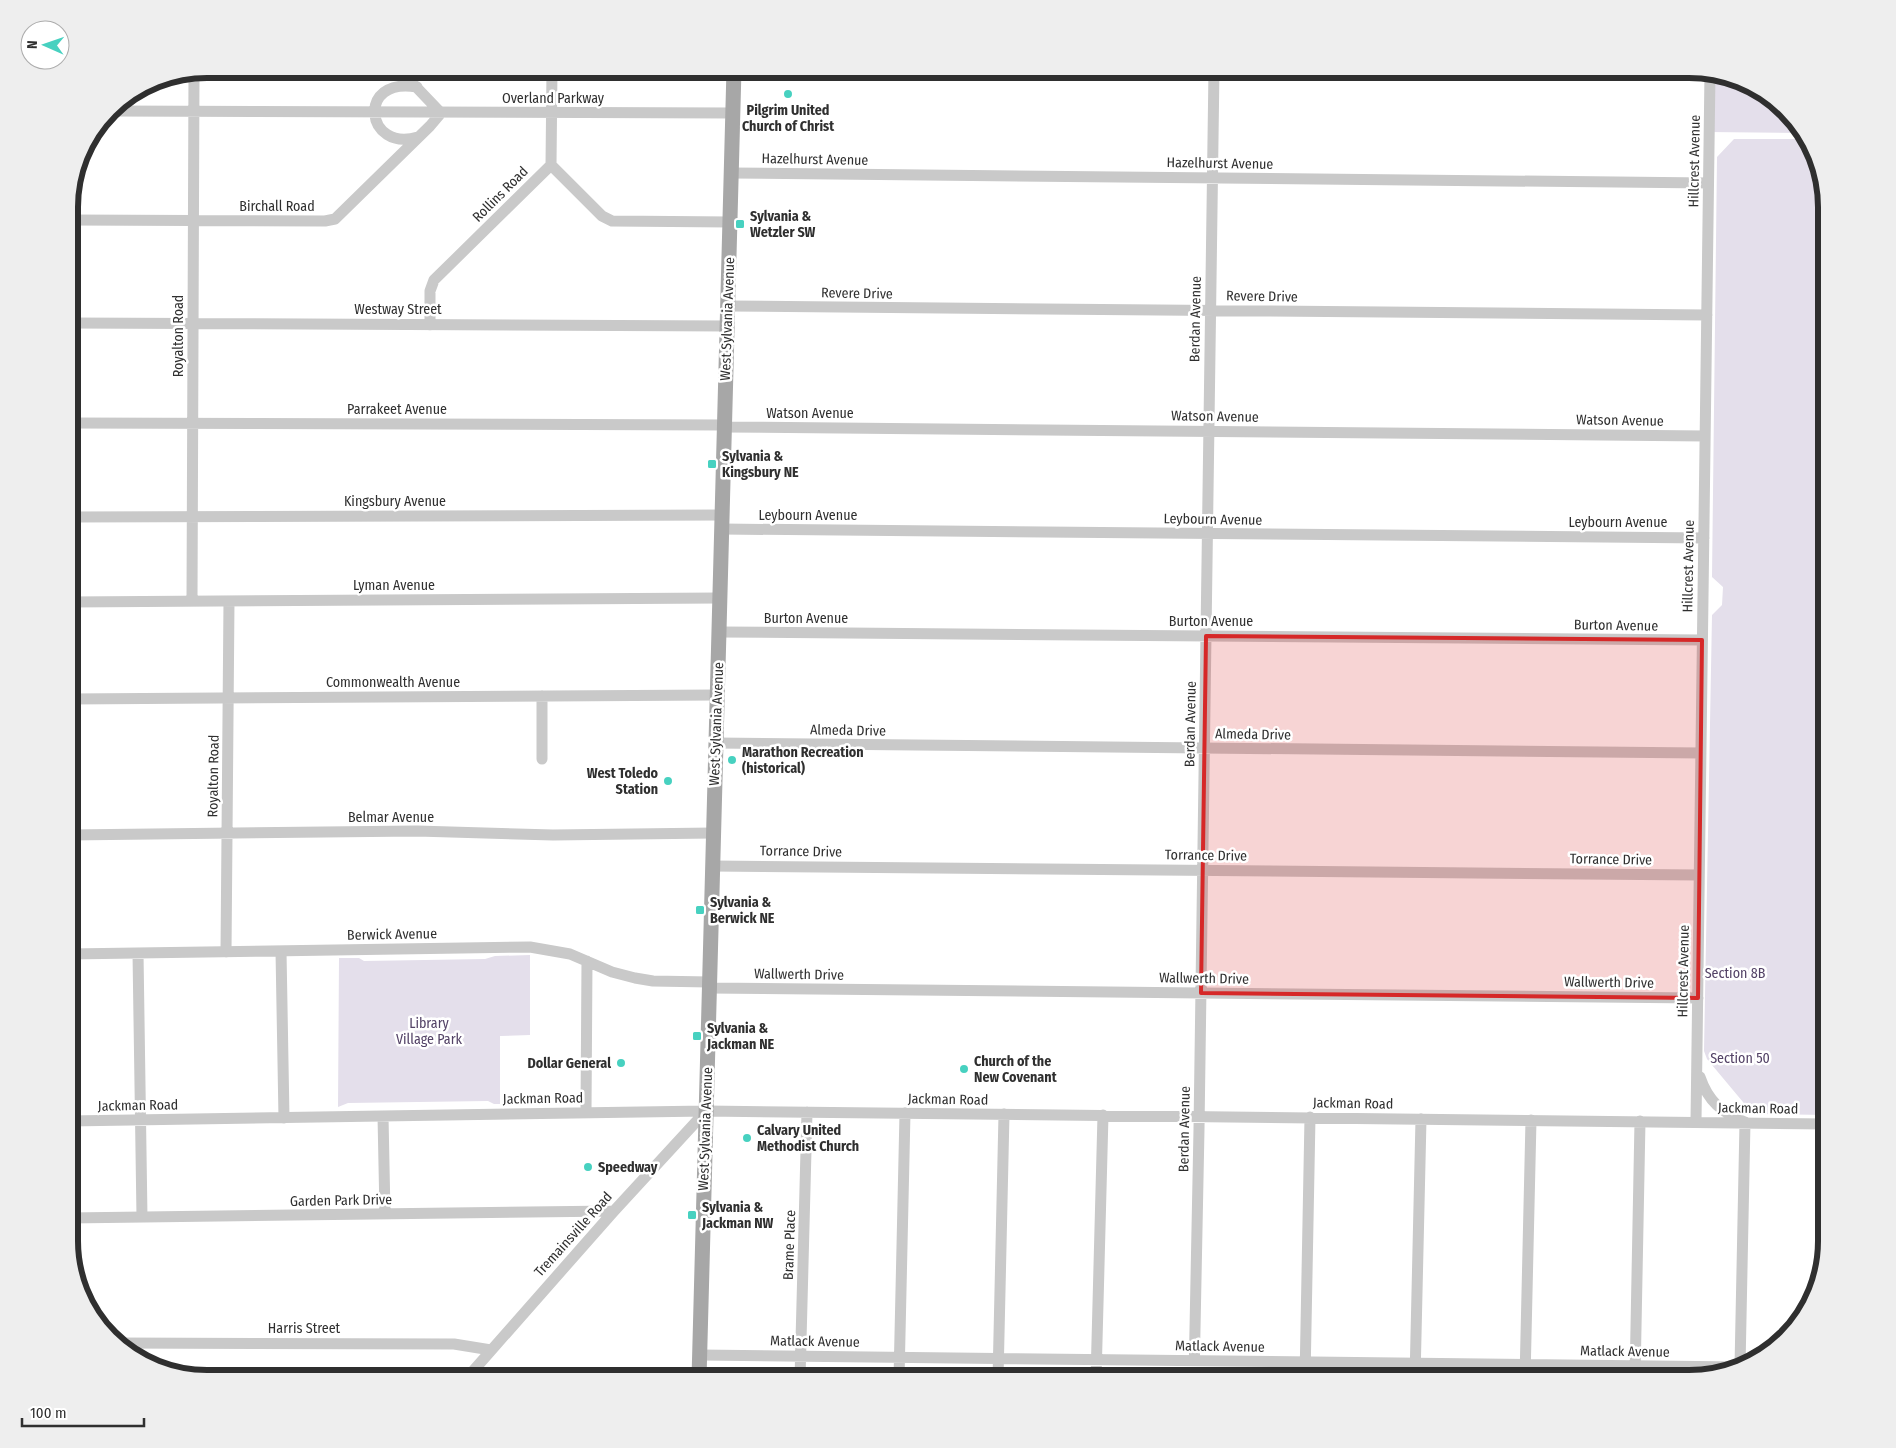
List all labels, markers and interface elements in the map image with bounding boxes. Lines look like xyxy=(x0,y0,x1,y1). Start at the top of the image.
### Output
north arrow xyxy=(20,20,70,70)
text: N xyxy=(24,40,41,49)
marker: Pilgrim United Church of Christ xyxy=(782,88,794,100)
street label: Overland Parkway xyxy=(502,90,605,107)
place label: Pilgrim United Church of Christ xyxy=(742,102,835,135)
street label: Hillcrest Avenue xyxy=(1685,114,1704,207)
street label: Hazelhurst Avenue xyxy=(761,150,869,169)
street label: Hazelhurst Avenue xyxy=(1166,154,1274,173)
street label: Rollins Road xyxy=(469,163,532,226)
street label: Birchall Road xyxy=(239,198,315,215)
place label: Sylvania & Wetzler SW xyxy=(750,208,816,241)
marker: Sylvania & Wetzler SW xyxy=(734,218,746,230)
street label: West Sylvania Avenue xyxy=(717,257,738,381)
street label: Berdan Avenue xyxy=(1186,276,1205,362)
street label: Revere Drive xyxy=(821,284,893,303)
street label: Revere Drive xyxy=(1226,287,1298,306)
street label: Royalton Road xyxy=(170,295,187,377)
street label: Westway Street xyxy=(354,301,442,318)
street label: Parrakeet Avenue xyxy=(347,401,447,418)
street label: Watson Avenue xyxy=(766,405,854,422)
street label: Watson Avenue xyxy=(1171,407,1259,426)
street label: Watson Avenue xyxy=(1576,411,1664,430)
place label: Sylvania & Kingsbury NE xyxy=(722,448,799,481)
marker: Sylvania & Kingsbury NE xyxy=(706,458,718,470)
street label: Kingsbury Avenue xyxy=(344,493,446,510)
street label: Leybourn Avenue xyxy=(759,507,857,524)
street label: Leybourn Avenue xyxy=(1163,510,1263,529)
street label: Leybourn Avenue xyxy=(1569,514,1667,531)
street label: Hillcrest Avenue xyxy=(1679,519,1698,612)
street label: Lyman Avenue xyxy=(353,577,435,594)
street label: Burton Avenue xyxy=(764,610,848,627)
street label: Burton Avenue xyxy=(1169,613,1253,630)
street label: Burton Avenue xyxy=(1574,616,1658,635)
street label: West Sylvania Avenue xyxy=(706,662,727,786)
street label: Commonwealth Avenue xyxy=(326,674,460,691)
street label: Berdan Avenue xyxy=(1181,681,1200,767)
street label: Almeda Drive xyxy=(810,721,886,740)
street label: Almeda Drive xyxy=(1215,725,1291,744)
street label: Royalton Road xyxy=(204,735,223,817)
place label: Marathon Recreation (historical) xyxy=(742,744,864,777)
marker: Marathon Recreation (historical) xyxy=(726,754,738,766)
place label: West Toledo Station xyxy=(587,765,659,798)
marker: West Toledo Station xyxy=(662,775,674,787)
street label: Belmar Avenue xyxy=(348,809,434,826)
street label: Torrance Drive xyxy=(760,842,842,861)
street label: Torrance Drive xyxy=(1165,846,1247,865)
street label: Torrance Drive xyxy=(1570,850,1652,869)
place label: Sylvania & Berwick NE xyxy=(710,894,775,927)
marker: Sylvania & Berwick NE xyxy=(694,904,706,916)
street label: Hillcrest Avenue xyxy=(1674,924,1693,1017)
street label: Berwick Avenue xyxy=(347,925,437,944)
street label: Wallwerth Drive xyxy=(754,965,844,984)
park label: Section 8B xyxy=(1705,965,1766,982)
street label: Wallwerth Drive xyxy=(1159,969,1249,988)
street label: Wallwerth Drive xyxy=(1564,973,1654,992)
park label: Library Village Park xyxy=(396,1015,463,1048)
place label: Sylvania & Jackman NE xyxy=(706,1020,775,1053)
marker: Sylvania & Jackman NE xyxy=(691,1030,703,1042)
park label: Section 50 xyxy=(1710,1050,1770,1067)
place label: Church of the New Covenant xyxy=(974,1053,1058,1086)
place label: Dollar General xyxy=(527,1055,611,1072)
marker: Dollar General xyxy=(615,1057,627,1069)
marker: Church of the New Covenant xyxy=(958,1063,970,1075)
street label: West Sylvania Avenue xyxy=(695,1067,716,1191)
street label: Berdan Avenue xyxy=(1175,1086,1194,1172)
street label: Jackman Road xyxy=(503,1089,583,1108)
street label: Jackman Road xyxy=(908,1090,988,1109)
street label: Jackman Road xyxy=(1313,1094,1393,1113)
street label: Jackman Road xyxy=(98,1096,178,1115)
street label: Jackman Road xyxy=(1718,1099,1798,1118)
place label: Calvary United Methodist Church xyxy=(757,1122,859,1155)
marker: Calvary United Methodist Church xyxy=(741,1132,753,1144)
place label: Speedway xyxy=(598,1159,658,1176)
marker: Speedway xyxy=(582,1161,594,1173)
street label: Tremainsville Road xyxy=(531,1188,616,1280)
street label: Garden Park Drive xyxy=(290,1191,392,1210)
place label: Sylvania & Jackman NW xyxy=(701,1199,774,1232)
marker: Sylvania & Jackman NW xyxy=(686,1209,698,1221)
street label: Brame Place xyxy=(780,1210,799,1280)
street label: Harris Street xyxy=(268,1320,341,1337)
street label: Matlack Avenue xyxy=(770,1332,860,1351)
street label: Matlack Avenue xyxy=(1175,1337,1265,1356)
street label: Matlack Avenue xyxy=(1580,1342,1670,1361)
scale bar xyxy=(22,1396,145,1428)
text: 100 m xyxy=(30,1404,67,1422)

